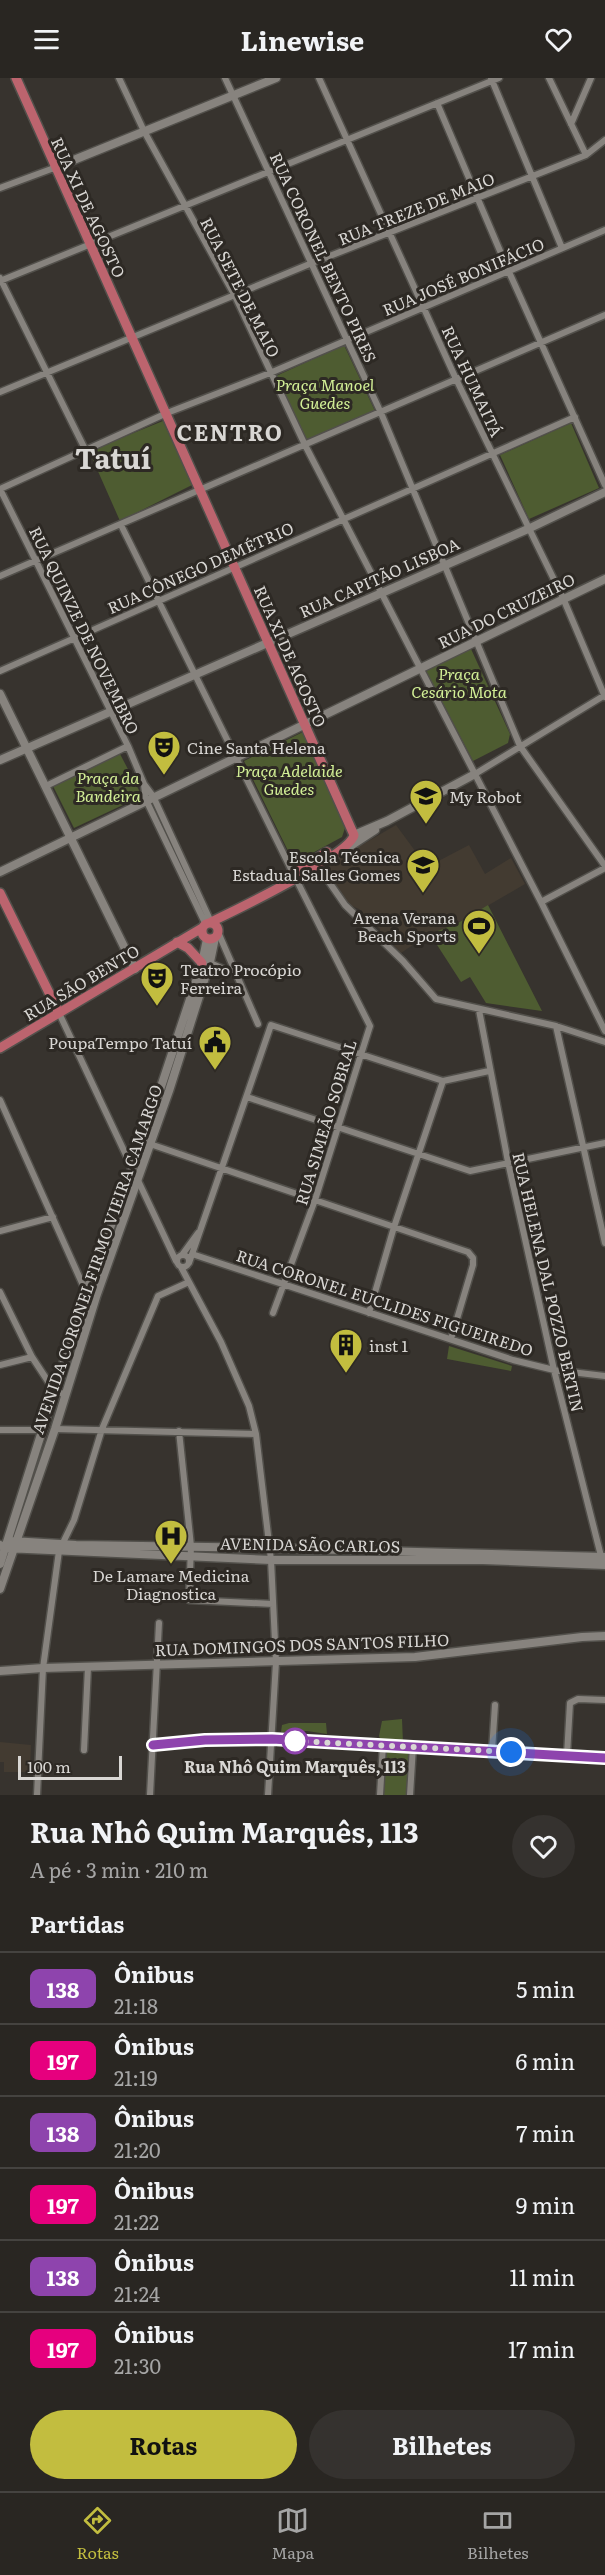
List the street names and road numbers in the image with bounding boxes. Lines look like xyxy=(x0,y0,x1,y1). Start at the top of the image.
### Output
street label: RUA XI DE AGOSTO xyxy=(46,133,132,281)
street label: RUA CORONEL BENTO PIRES xyxy=(265,148,383,366)
street label: RUA TREZE DE MAIO xyxy=(334,166,498,250)
street label: RUA SETE DE MAIO xyxy=(195,213,287,361)
street label: RUA JOSÉ BONIFÁCIO xyxy=(378,231,548,321)
street label: RUA HUMAITÁ xyxy=(437,322,509,441)
street label: RUA CÔNEGO DEMÉTRIO xyxy=(103,515,297,619)
street label: RUA QUINZE DE NOVEMBRO xyxy=(24,522,146,738)
street label: RUA CAPITÃO LISBOA xyxy=(295,531,463,623)
street label: RUA DO CRUZEIRO xyxy=(433,566,579,654)
street label: RUA XI DE AGOSTO xyxy=(249,581,333,731)
street label: RUA SÃO BENTO xyxy=(19,938,143,1026)
street label: RUA SIMEÃO SOBRAL xyxy=(288,1036,362,1208)
street label: AVENIDA CORONEL FIRMO VIEIRA CAMARGO xyxy=(25,1081,167,1437)
street label: RUA HELENA DAL POZZO BERTIN xyxy=(507,1150,591,1414)
street label: RUA CORONEL EUCLIDES FIGUEIREDO xyxy=(233,1243,537,1361)
street label: AVENIDA SÃO CARLOS xyxy=(220,1530,400,1558)
street label: RUA DOMINGOS DOS SANTOS FILHO xyxy=(154,1627,450,1661)

